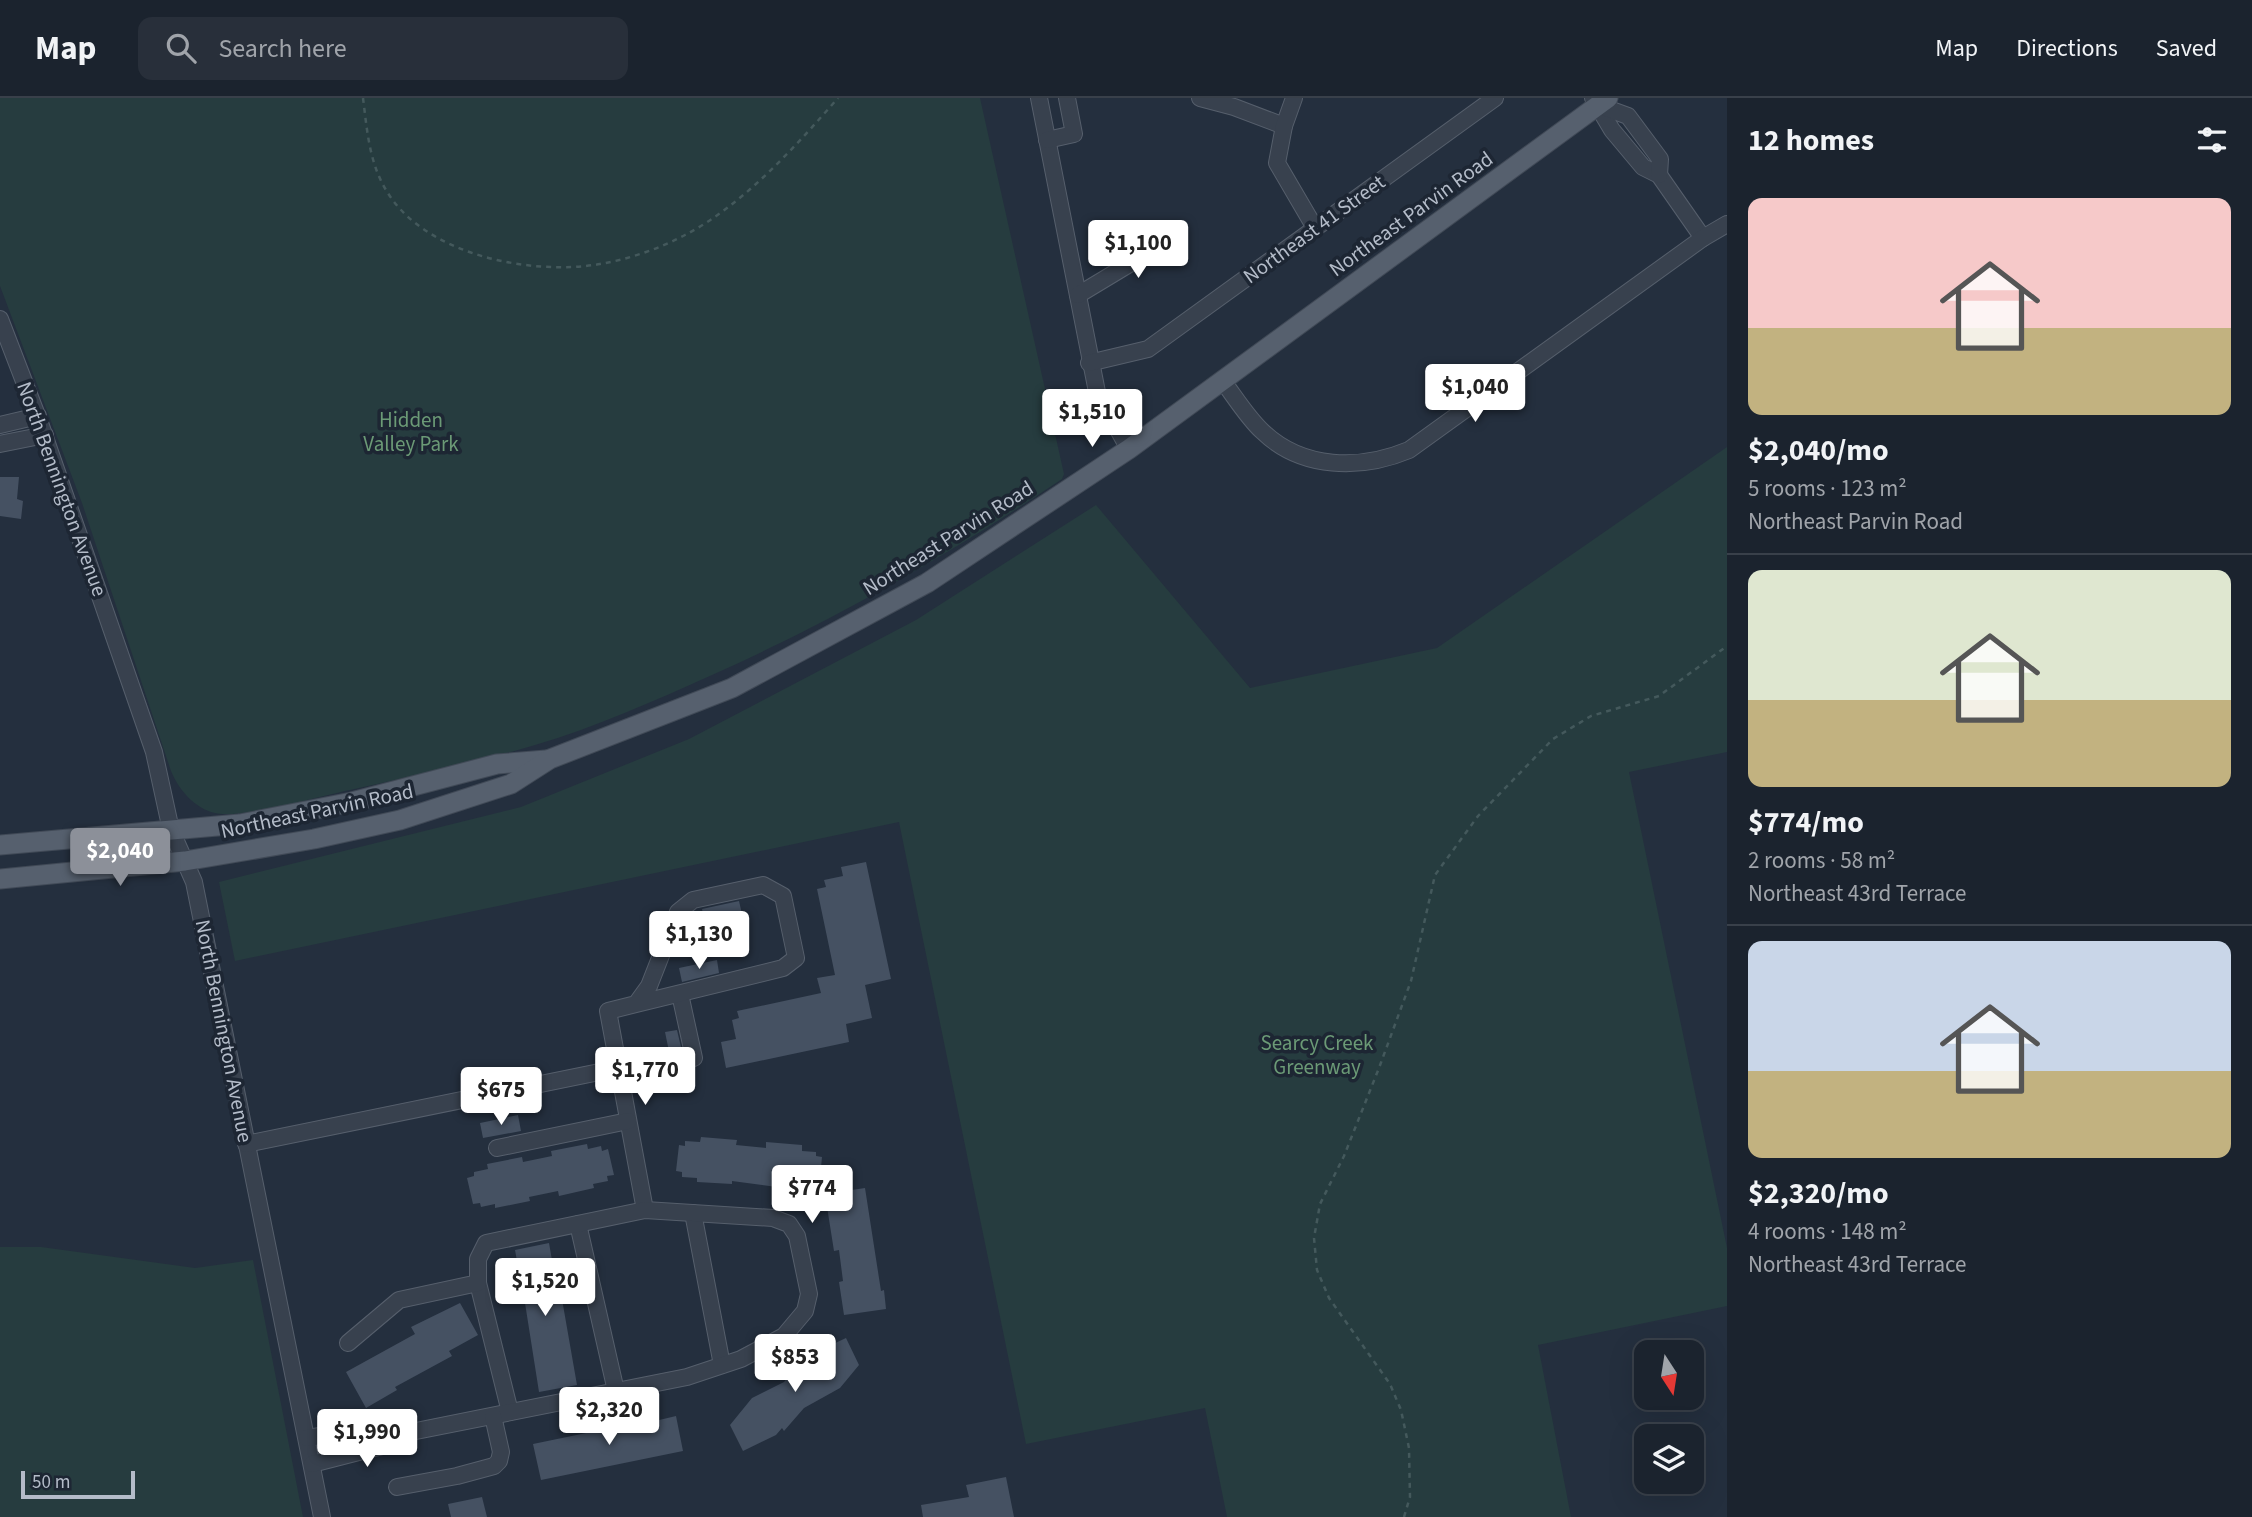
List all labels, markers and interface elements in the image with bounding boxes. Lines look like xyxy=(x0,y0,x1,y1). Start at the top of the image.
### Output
search box xyxy=(138,17,628,80)
text: Map xyxy=(35,25,96,72)
icon: search xyxy=(162,29,200,67)
text: Search here xyxy=(218,30,347,67)
text: Map xyxy=(1935,31,1978,66)
text: Directions xyxy=(2016,31,2118,66)
text: Saved xyxy=(2156,31,2217,66)
text: 12 homes xyxy=(1748,119,1874,162)
icon: filters xyxy=(2193,121,2231,159)
street label: Northeast Parvin Road xyxy=(1323,144,1499,284)
street label: Northeast 41 Street xyxy=(1237,167,1391,291)
pin: $1,100 xyxy=(1081,220,1195,280)
text: $1,100 xyxy=(1104,226,1172,259)
icon: home xyxy=(1927,243,2053,369)
pin: $1,040 xyxy=(1418,364,1532,424)
text: $1,040 xyxy=(1441,370,1509,403)
street label: North Bennington Avenue xyxy=(9,377,115,601)
pin: $1,510 xyxy=(1035,390,1149,449)
text: $1,510 xyxy=(1058,395,1126,428)
park label: Hidden Valley Park xyxy=(363,405,459,459)
text: $2,040/mo xyxy=(1748,429,1889,472)
text: 5 rooms · 123 m² xyxy=(1748,472,1907,505)
street label: Northeast Parvin Road xyxy=(857,473,1039,603)
text: Northeast Parvin Road xyxy=(1748,505,1963,538)
icon: home xyxy=(1927,615,2053,741)
street label: Northeast Parvin Road xyxy=(218,776,416,846)
text: $774/mo xyxy=(1748,801,1864,844)
pin: $2,040 xyxy=(63,828,177,888)
text: $2,040 xyxy=(86,834,154,867)
text: 2 rooms · 58 m² xyxy=(1748,844,1895,877)
text: Northeast 43rd Terrace xyxy=(1748,877,1966,910)
pin: $1,130 xyxy=(642,912,756,971)
street label: North Bennington Avenue xyxy=(188,917,260,1145)
text: $1,130 xyxy=(665,917,733,950)
icon: home xyxy=(1927,986,2053,1112)
park label: Searcy Creek Greenway xyxy=(1260,1028,1374,1082)
pin: $1,770 xyxy=(588,1048,702,1107)
text: $1,770 xyxy=(611,1053,679,1086)
pin: $675 xyxy=(460,1068,542,1127)
text: $675 xyxy=(477,1073,525,1106)
pin: $774 xyxy=(771,1166,853,1225)
text: $774 xyxy=(788,1171,836,1204)
text: $2,320/mo xyxy=(1748,1172,1889,1215)
text: 4 rooms · 148 m² xyxy=(1748,1215,1907,1248)
text: Northeast 43rd Terrace xyxy=(1748,1248,1966,1281)
pin: $1,520 xyxy=(488,1258,602,1318)
text: $1,520 xyxy=(511,1264,579,1297)
pin: $853 xyxy=(754,1334,836,1394)
text: $853 xyxy=(771,1340,819,1373)
north arrow xyxy=(1634,1340,1704,1410)
map controls xyxy=(1634,1340,1704,1494)
pin: $2,320 xyxy=(552,1388,666,1447)
text: $2,320 xyxy=(575,1393,643,1426)
pin: $1,990 xyxy=(310,1410,424,1469)
text: $1,990 xyxy=(333,1415,401,1448)
button: layers xyxy=(1634,1424,1704,1494)
scale bar xyxy=(21,1468,135,1500)
text: 50 m xyxy=(32,1469,70,1496)

